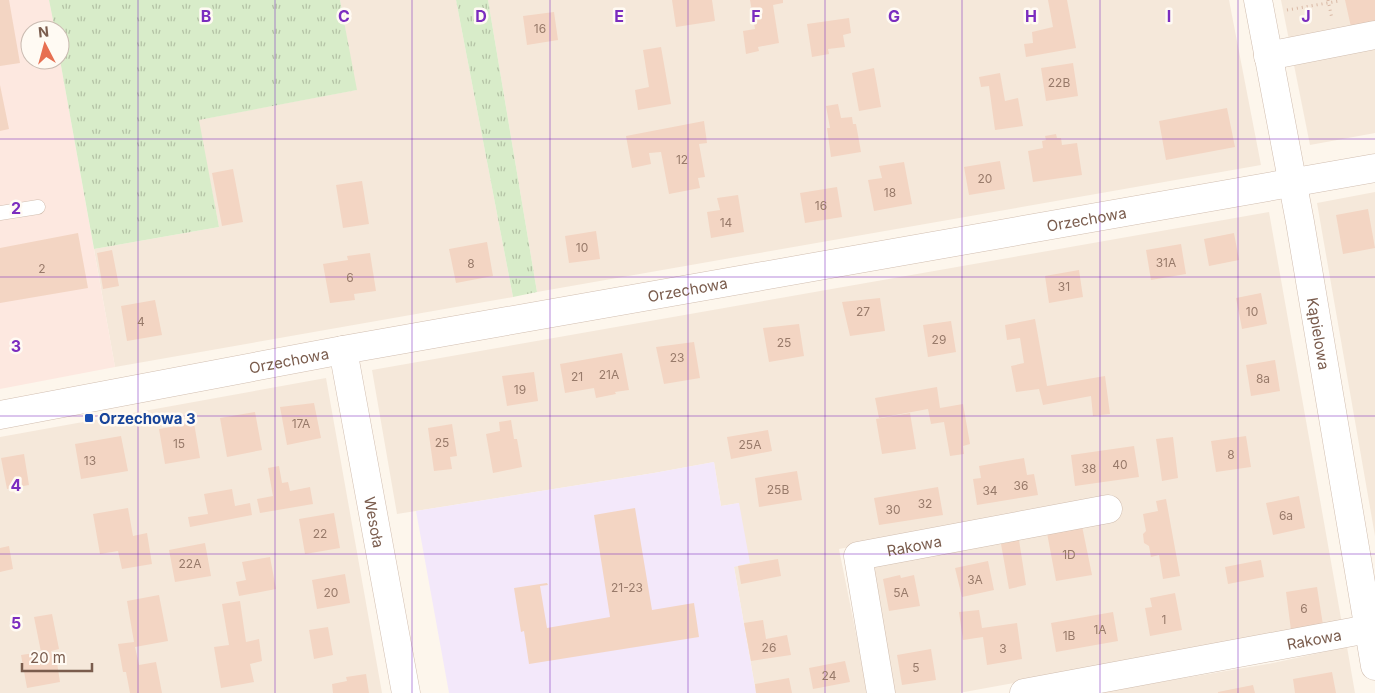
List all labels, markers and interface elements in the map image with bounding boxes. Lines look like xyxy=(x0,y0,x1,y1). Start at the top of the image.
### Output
text: B xyxy=(201,6,211,26)
text: C xyxy=(338,6,350,26)
text: D xyxy=(475,6,487,26)
text: E xyxy=(614,6,624,26)
text: F xyxy=(751,6,761,26)
text: G xyxy=(888,6,900,26)
text: H xyxy=(1025,6,1037,26)
text: I xyxy=(1167,6,1171,26)
text: J xyxy=(1301,6,1311,26)
north arrow xyxy=(20,20,70,70)
house number: 16 xyxy=(534,21,546,36)
text: N xyxy=(37,23,50,41)
house number: 22B xyxy=(1048,75,1070,90)
house number: 12 xyxy=(676,152,688,167)
house number: 20 xyxy=(978,171,992,186)
house number: 18 xyxy=(884,185,896,200)
text: 2 xyxy=(11,198,21,218)
house number: 16 xyxy=(815,198,827,213)
street label: Orzechowa xyxy=(1045,203,1128,235)
house number: 14 xyxy=(720,215,733,230)
house number: 10 xyxy=(576,240,588,255)
house number: 31A xyxy=(1156,255,1176,270)
house number: 8 xyxy=(467,256,475,271)
house number: 2 xyxy=(38,261,46,276)
house number: 6 xyxy=(346,270,354,285)
street label: Orzechowa xyxy=(646,273,729,306)
house number: 31 xyxy=(1058,279,1070,294)
street label: Kąpielowa xyxy=(1303,296,1334,371)
house number: 27 xyxy=(856,304,870,319)
house number: 10 xyxy=(1246,304,1258,319)
house number: 4 xyxy=(137,314,145,329)
house number: 29 xyxy=(932,332,946,347)
house number: 25 xyxy=(777,335,791,350)
text: 3 xyxy=(11,336,21,356)
street label: Orzechowa xyxy=(247,343,330,377)
house number: 23 xyxy=(670,350,684,365)
house number: 21A xyxy=(599,367,619,382)
house number: 21 xyxy=(571,369,583,384)
house number: 8a xyxy=(1256,371,1270,386)
house number: 19 xyxy=(514,382,526,397)
place label: Orzechowa 3 xyxy=(99,409,196,428)
marker: Orzechowa 3 xyxy=(83,412,95,424)
house number: 17A xyxy=(292,416,310,431)
house number: 25 xyxy=(435,435,449,450)
house number: 15 xyxy=(173,436,185,451)
house number: 25A xyxy=(739,437,761,452)
house number: 8 xyxy=(1227,447,1235,462)
house number: 13 xyxy=(84,453,96,468)
house number: 40 xyxy=(1112,457,1128,472)
house number: 38 xyxy=(1082,461,1096,476)
text: 4 xyxy=(11,475,22,495)
house number: 36 xyxy=(1014,478,1028,493)
house number: 25B xyxy=(767,482,789,497)
house number: 34 xyxy=(982,483,998,498)
street label: Wesoła xyxy=(361,495,389,549)
house number: 32 xyxy=(918,496,932,511)
house number: 30 xyxy=(886,502,900,517)
house number: 6a xyxy=(1279,508,1293,523)
house number: 22 xyxy=(313,526,327,541)
street label: Rakowa xyxy=(885,531,943,560)
house number: 1D xyxy=(1062,547,1076,562)
house number: 22A xyxy=(179,556,201,571)
house number: 3A xyxy=(967,572,983,587)
house number: 21-23 xyxy=(611,580,643,595)
house number: 20 xyxy=(324,585,338,600)
house number: 5A xyxy=(893,585,909,600)
house number: 6 xyxy=(1300,601,1308,616)
house number: 1 xyxy=(1162,612,1166,627)
text: 5 xyxy=(11,613,21,633)
house number: 1A xyxy=(1093,622,1107,637)
street label: Rakowa xyxy=(1285,625,1343,653)
house number: 1B xyxy=(1063,628,1076,643)
scale bar xyxy=(22,640,92,672)
house number: 26 xyxy=(762,640,776,655)
house number: 3 xyxy=(999,641,1007,656)
text: 20 m xyxy=(30,648,66,667)
house number: 5 xyxy=(912,660,920,675)
house number: 24 xyxy=(822,668,837,683)

